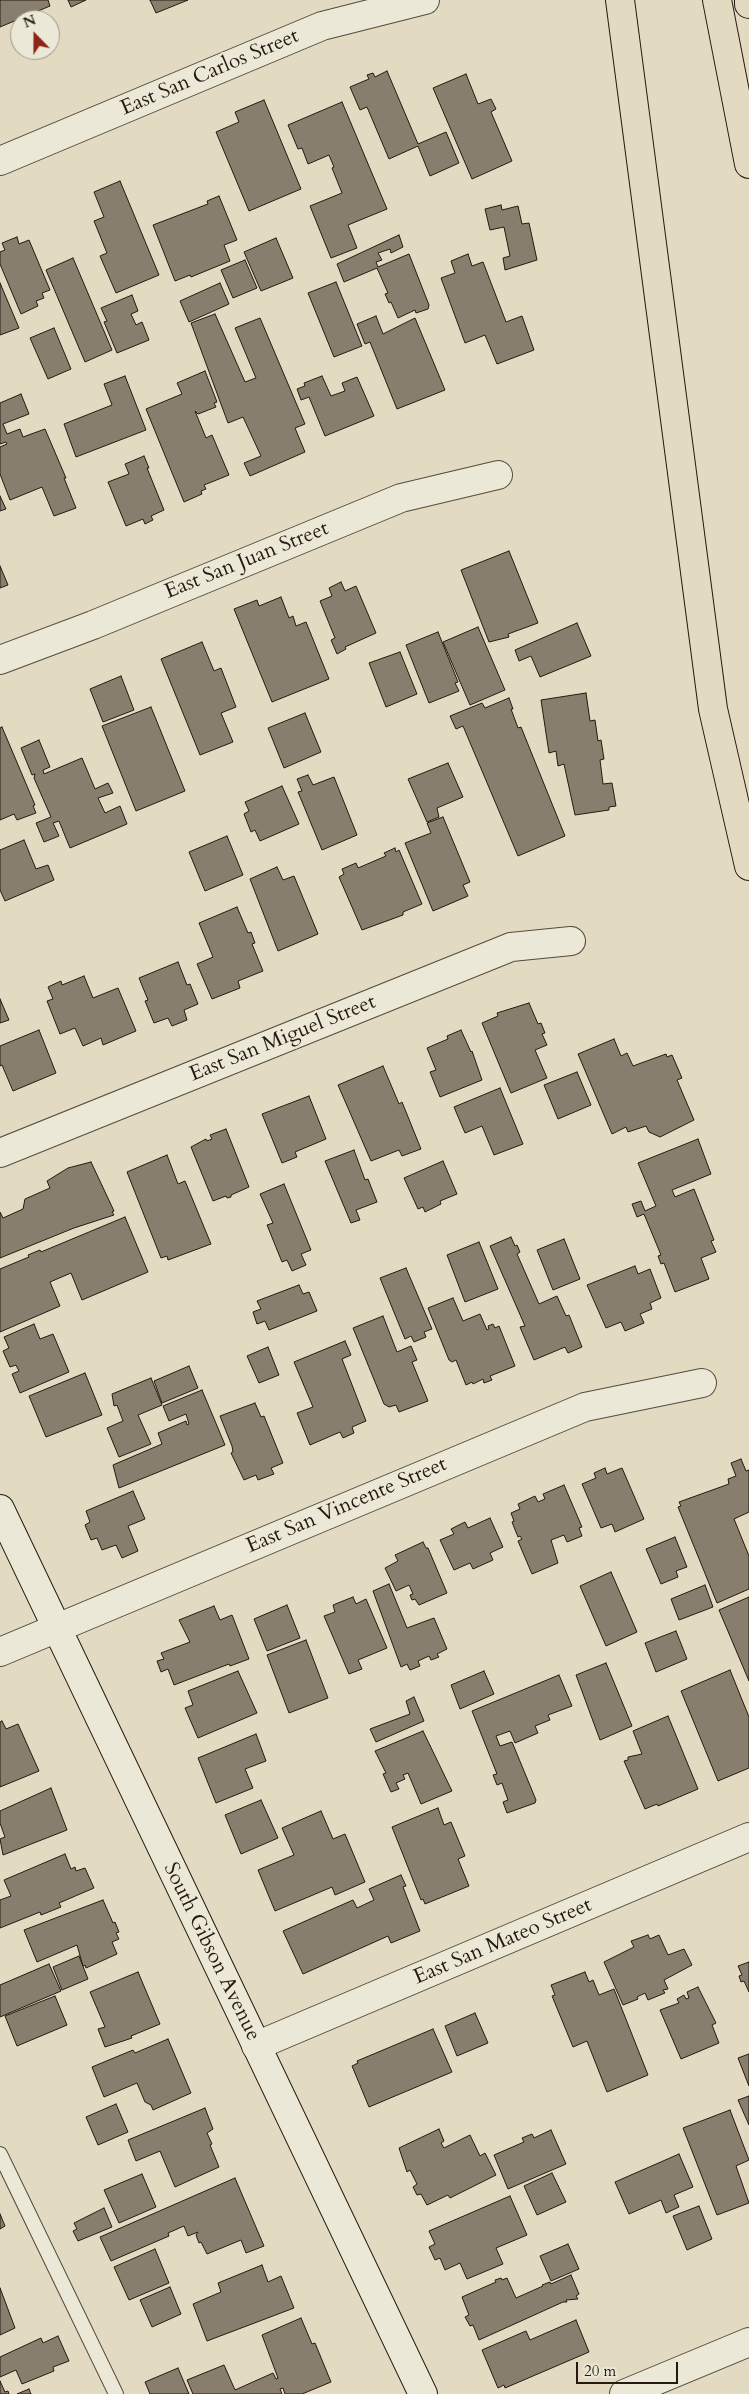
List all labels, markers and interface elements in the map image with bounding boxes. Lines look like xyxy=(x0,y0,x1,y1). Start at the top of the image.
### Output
north arrow xyxy=(10,10,60,60)
text: N xyxy=(20,10,39,33)
street label: East San Carlos Street xyxy=(117,24,303,122)
street label: East San Juan Street xyxy=(161,517,333,605)
street label: East San Miguel Street xyxy=(186,990,380,1088)
street label: East San Vincente Street xyxy=(243,1452,451,1560)
street label: South Gibson Avenue xyxy=(157,1859,265,2045)
street label: East San Mateo Street xyxy=(410,1893,596,1991)
scale bar xyxy=(579,2352,682,2384)
text: 20 m xyxy=(584,2361,616,2381)

